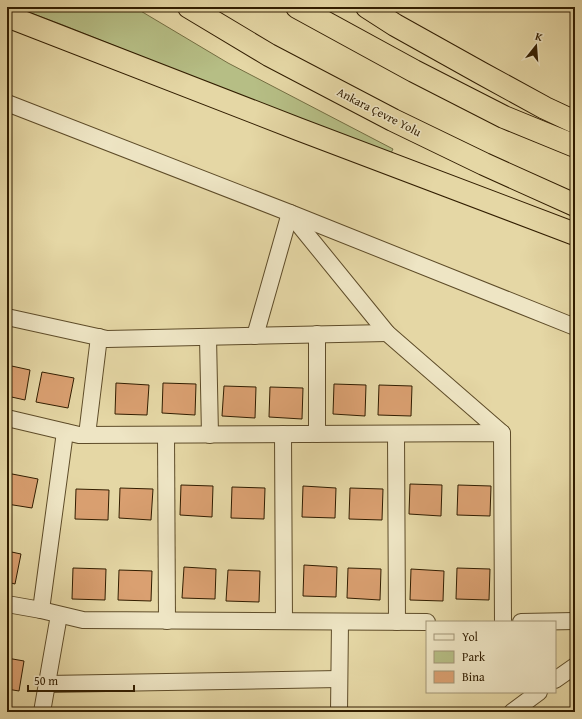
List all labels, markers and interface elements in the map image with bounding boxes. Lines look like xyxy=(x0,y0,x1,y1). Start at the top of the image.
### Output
north arrow xyxy=(516,26,556,66)
text: K xyxy=(533,28,545,45)
street label: Ankara Çevre Yolu xyxy=(334,83,425,140)
legend xyxy=(426,621,556,693)
text: Yol xyxy=(462,628,479,645)
text: Park xyxy=(462,648,486,665)
scale bar xyxy=(28,667,134,693)
text: Bina xyxy=(462,668,485,685)
text: 50 m xyxy=(34,672,58,689)

